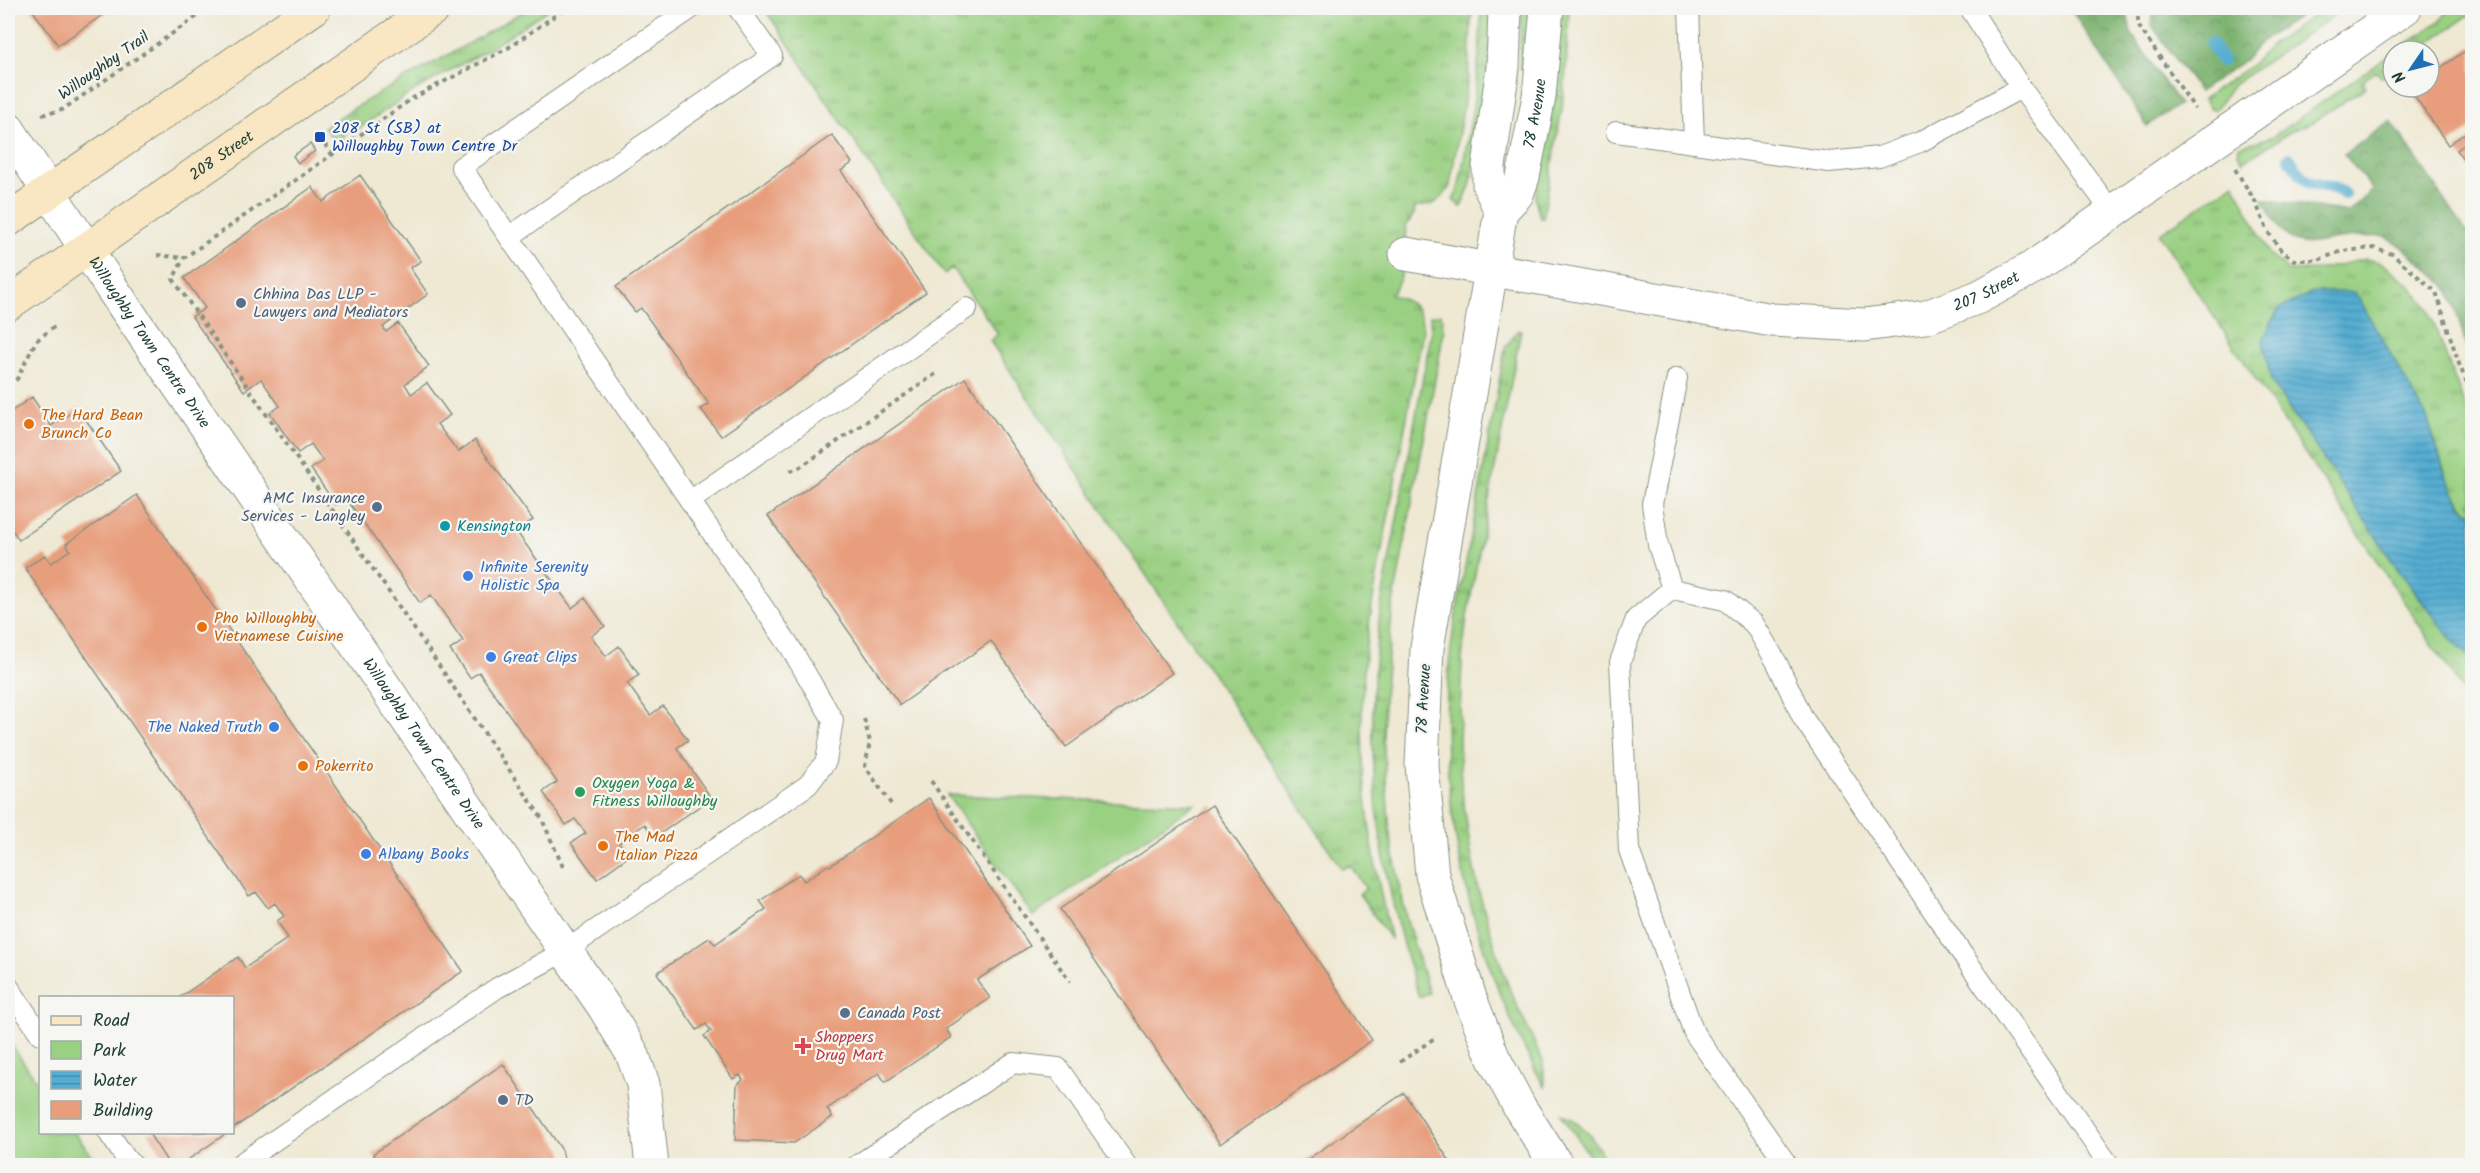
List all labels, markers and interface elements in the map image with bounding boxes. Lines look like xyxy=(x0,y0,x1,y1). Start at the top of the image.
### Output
street label: Willoughby Trail xyxy=(53,25,155,107)
north arrow xyxy=(2381,39,2441,99)
text: N xyxy=(2387,65,2413,88)
street label: 78 Avenue xyxy=(1516,78,1553,151)
place label: 208 St (SB) at Willoughby Town Centre Dr xyxy=(332,116,519,159)
street label: 208 Street xyxy=(184,124,260,187)
marker: 208 St (SB) at Willoughby Town Centre Dr xyxy=(313,130,327,144)
street label: Willoughby Town Centre Drive xyxy=(82,252,217,433)
street label: 207 Street xyxy=(1949,264,2025,318)
place label: Chhina Das LLP - Lawyers and Mediators xyxy=(253,282,409,325)
marker: Chhina Das LLP - Lawyers and Mediators xyxy=(234,296,248,310)
place label: The Hard Bean Brunch Co xyxy=(41,403,143,446)
marker: The Hard Bean Brunch Co xyxy=(22,417,36,431)
place label: AMC Insurance Services - Langley xyxy=(241,486,365,529)
marker: AMC Insurance Services - Langley xyxy=(370,500,384,514)
place label: Kensington xyxy=(457,514,531,539)
marker: Kensington xyxy=(438,519,452,533)
place label: Infinite Serenity Holistic Spa xyxy=(480,555,589,598)
marker: Infinite Serenity Holistic Spa xyxy=(461,569,475,583)
place label: Pho Willoughby Vietnamese Cuisine xyxy=(214,606,344,649)
marker: Pho Willoughby Vietnamese Cuisine xyxy=(195,620,209,634)
place label: Great Clips xyxy=(503,645,577,670)
marker: Great Clips xyxy=(484,650,498,664)
street label: Willoughby Town Centre Drive xyxy=(356,653,491,834)
street label: 78 Avenue xyxy=(1410,663,1438,735)
place label: The Naked Truth xyxy=(147,715,262,740)
marker: The Naked Truth xyxy=(267,720,281,734)
place label: Pokerrito xyxy=(315,754,373,779)
marker: Pokerrito xyxy=(296,759,310,773)
place label: Oxygen Yoga & Fitness Willoughby xyxy=(592,771,718,814)
marker: Oxygen Yoga & Fitness Willoughby xyxy=(573,785,587,799)
place label: The Mad Italian Pizza xyxy=(615,825,698,868)
marker: The Mad Italian Pizza xyxy=(596,839,610,853)
place label: Albany Books xyxy=(378,842,469,867)
marker: Albany Books xyxy=(359,847,373,861)
legend xyxy=(39,996,234,1134)
place label: Canada Post xyxy=(857,1001,942,1026)
marker: Canada Post xyxy=(838,1006,852,1020)
text: Road xyxy=(93,1007,130,1036)
place label: Shoppers Drug Mart xyxy=(815,1025,885,1068)
text: Park xyxy=(93,1037,126,1066)
marker: Shoppers Drug Mart xyxy=(796,1039,810,1053)
text: Water xyxy=(93,1067,138,1096)
place label: TD xyxy=(515,1088,534,1113)
marker: TD xyxy=(496,1093,510,1107)
text: Building xyxy=(93,1097,153,1126)

